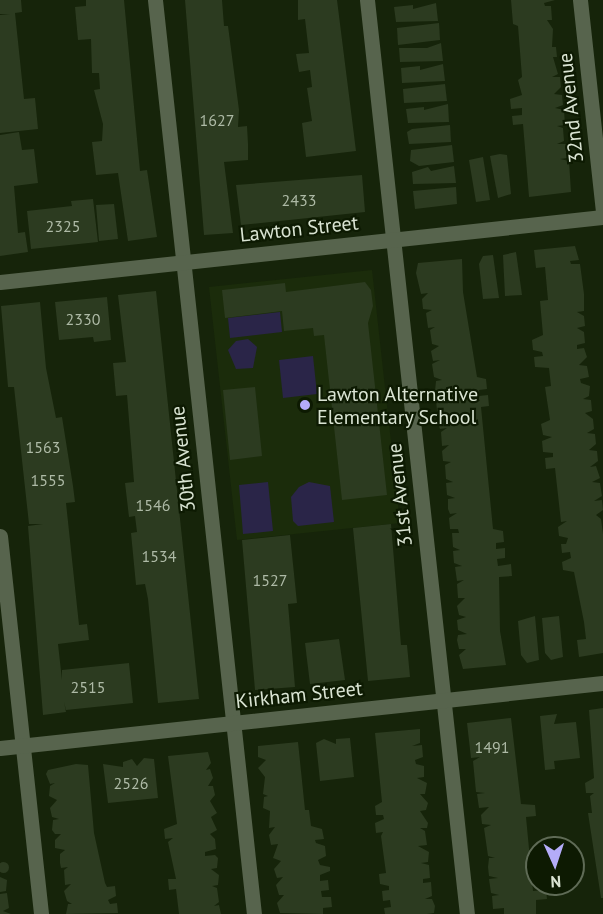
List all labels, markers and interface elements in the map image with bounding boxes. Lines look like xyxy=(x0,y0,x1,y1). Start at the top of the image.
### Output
street label: 32nd Avenue xyxy=(553,51,589,165)
house number: 1627 xyxy=(200,110,234,130)
house number: 2433 xyxy=(282,190,316,210)
street label: Lawton Street xyxy=(238,211,360,247)
house number: 2325 xyxy=(46,216,80,236)
house number: 2330 xyxy=(66,309,100,329)
place label: Lawton Alternative Elementary School xyxy=(317,382,479,429)
marker: Lawton Alternative Elementary School xyxy=(298,398,312,412)
street label: 30th Avenue xyxy=(165,404,201,514)
house number: 1563 xyxy=(26,437,60,457)
street label: 31st Avenue xyxy=(383,442,417,548)
house number: 1555 xyxy=(31,470,65,490)
house number: 1546 xyxy=(136,495,170,515)
house number: 1534 xyxy=(142,546,176,566)
house number: 1527 xyxy=(253,570,287,590)
street label: Kirkham Street xyxy=(234,676,364,714)
house number: 2515 xyxy=(71,677,105,697)
house number: 1491 xyxy=(475,737,509,757)
house number: 2526 xyxy=(114,773,148,793)
north arrow xyxy=(525,836,585,896)
text: N xyxy=(550,872,562,892)

